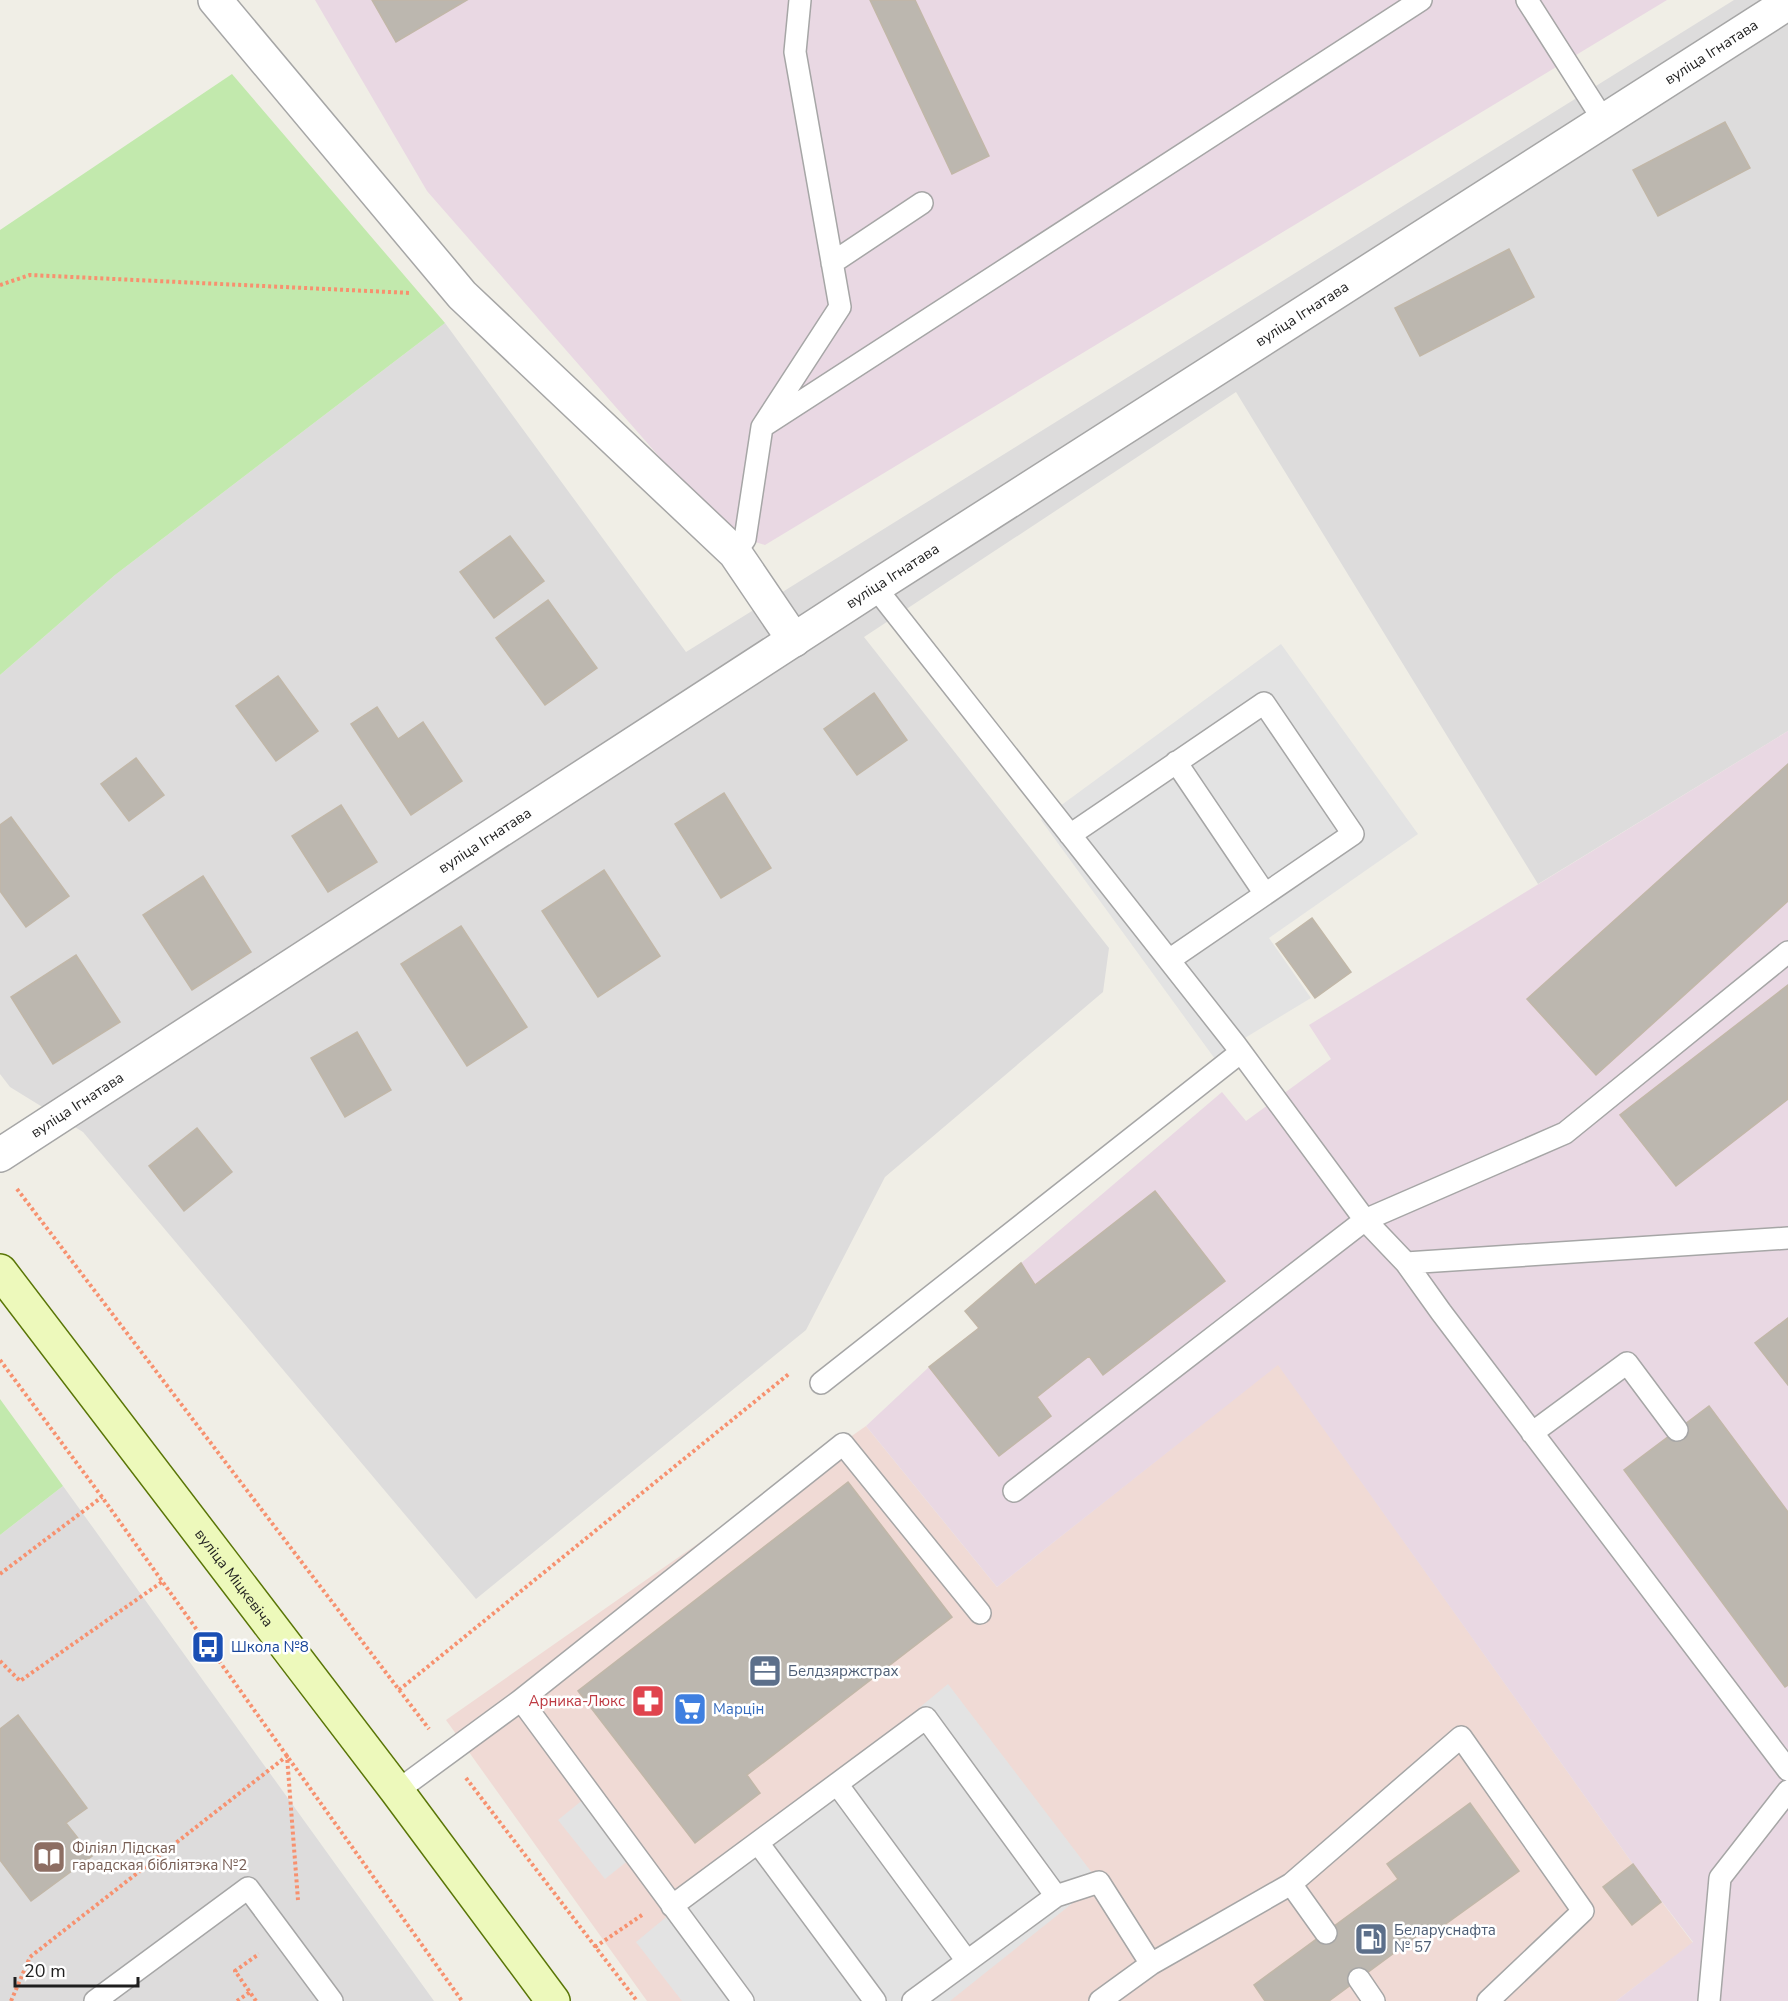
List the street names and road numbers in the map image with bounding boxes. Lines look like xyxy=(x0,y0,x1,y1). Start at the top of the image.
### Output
street label: вуліца Ігнатава xyxy=(1661,15,1762,89)
street label: вуліца Ігнатава xyxy=(1251,277,1352,351)
street label: вуліца Ігнатава xyxy=(842,538,943,613)
street label: вуліца Ігнатава xyxy=(434,803,535,878)
street label: вуліца Ігнатава xyxy=(27,1067,128,1142)
street label: вуліца Міцкевіча xyxy=(190,1525,278,1631)

